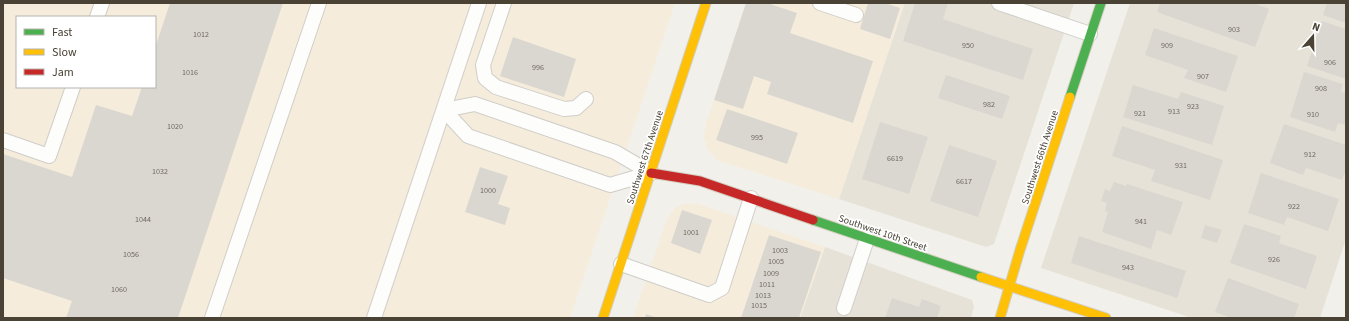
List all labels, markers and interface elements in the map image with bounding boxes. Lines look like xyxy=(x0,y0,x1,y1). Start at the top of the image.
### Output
legend xyxy=(16,16,156,88)
north arrow xyxy=(1293,16,1333,56)
text: N xyxy=(1310,19,1322,35)
text: Fast xyxy=(52,24,72,41)
house number: 903 xyxy=(1228,24,1240,35)
house number: 1012 xyxy=(193,29,209,40)
house number: 950 xyxy=(962,40,974,51)
house number: 909 xyxy=(1161,40,1173,51)
text: Slow xyxy=(52,44,77,61)
house number: 906 xyxy=(1324,57,1336,68)
house number: 996 xyxy=(532,62,544,73)
text: Jam xyxy=(52,64,74,81)
house number: 1016 xyxy=(182,67,198,78)
house number: 907 xyxy=(1197,71,1209,82)
house number: 908 xyxy=(1315,83,1327,94)
house number: 982 xyxy=(983,99,995,110)
house number: 923 xyxy=(1187,101,1199,112)
house number: 913 xyxy=(1168,106,1180,117)
street label: Southwest 67th Avenue xyxy=(623,108,667,206)
street label: Southwest 66th Avenue xyxy=(1018,108,1062,206)
house number: 921 xyxy=(1134,108,1146,119)
house number: 910 xyxy=(1307,109,1319,120)
house number: 1020 xyxy=(167,121,183,132)
house number: 995 xyxy=(751,132,763,143)
house number: 912 xyxy=(1304,149,1316,160)
house number: 6619 xyxy=(887,153,903,164)
house number: 931 xyxy=(1175,160,1187,171)
house number: 1032 xyxy=(152,166,168,177)
house number: 6617 xyxy=(956,176,972,187)
house number: 1000 xyxy=(480,185,496,196)
house number: 922 xyxy=(1288,201,1300,212)
street label: Southwest 10th Street xyxy=(837,211,929,255)
house number: 1044 xyxy=(135,214,151,225)
house number: 941 xyxy=(1135,216,1147,227)
house number: 1001 xyxy=(683,227,699,238)
house number: 1003 xyxy=(772,245,788,256)
house number: 1056 xyxy=(123,249,139,260)
house number: 926 xyxy=(1268,254,1280,265)
house number: 1005 xyxy=(768,256,784,267)
house number: 943 xyxy=(1122,262,1134,273)
house number: 1009 xyxy=(763,268,779,279)
house number: 1011 xyxy=(759,279,775,290)
house number: 1060 xyxy=(111,284,127,295)
house number: 1013 xyxy=(755,290,771,301)
house number: 1015 xyxy=(751,300,767,311)

